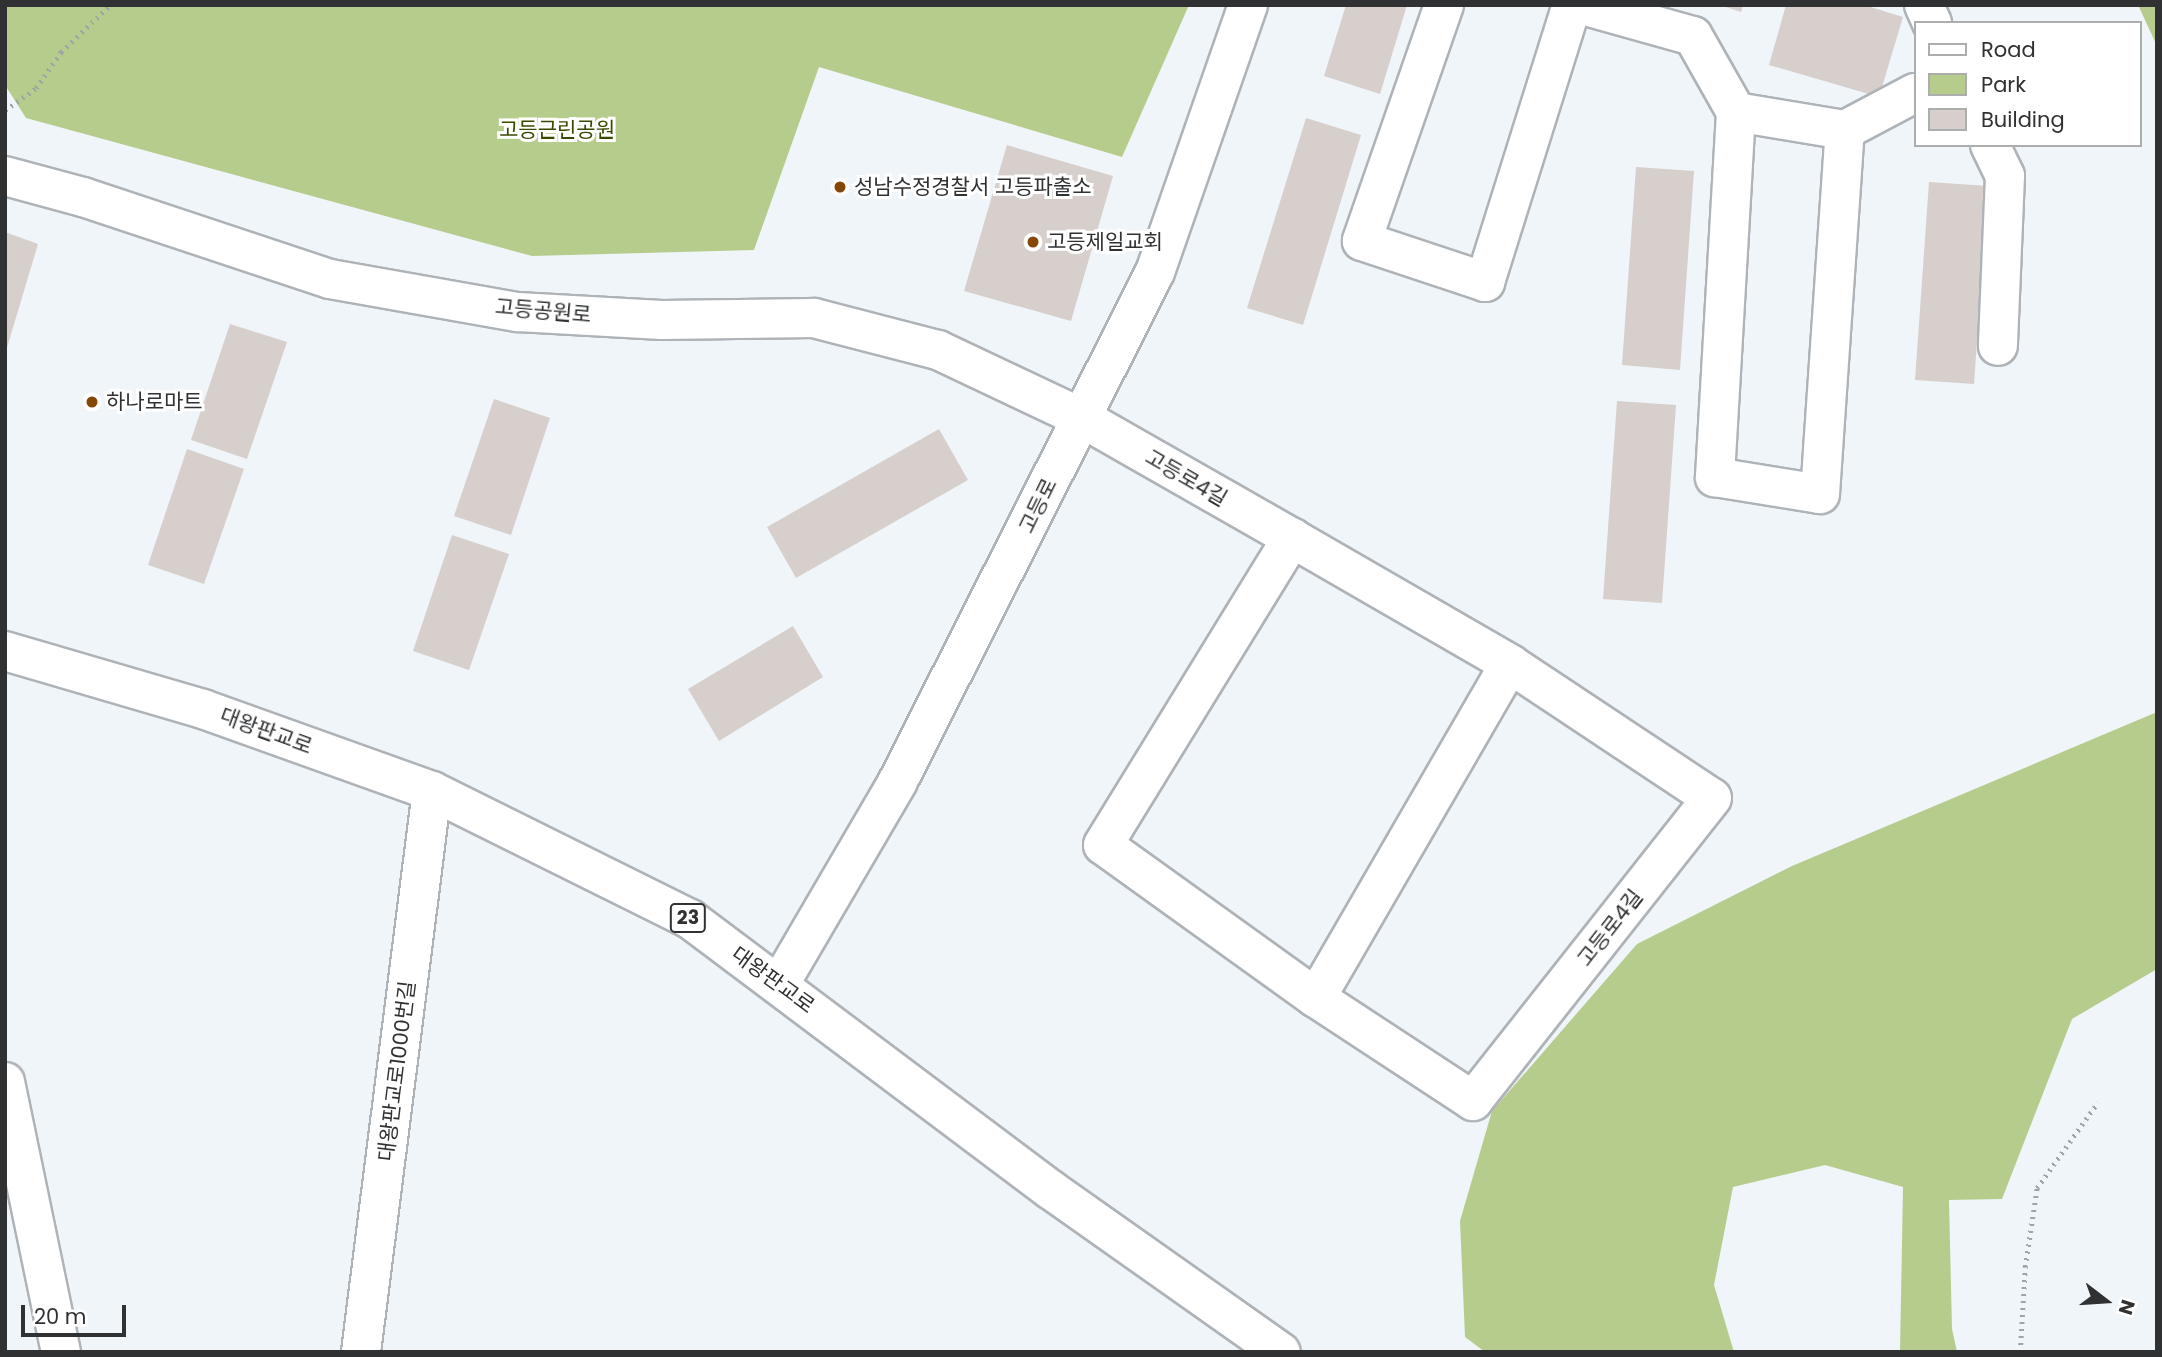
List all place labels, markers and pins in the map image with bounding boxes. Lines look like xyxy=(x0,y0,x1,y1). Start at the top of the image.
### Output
place label: 성남수정경찰서 고등파출소 xyxy=(854,174,1091,200)
marker: 성남수정경찰서 고등파출소 xyxy=(832,179,848,195)
place label: 고등제일교회 xyxy=(1047,229,1163,255)
marker: 고등제일교회 xyxy=(1025,234,1041,250)
place label: 하나로마트 xyxy=(106,389,203,415)
marker: 하나로마트 xyxy=(84,394,100,410)

